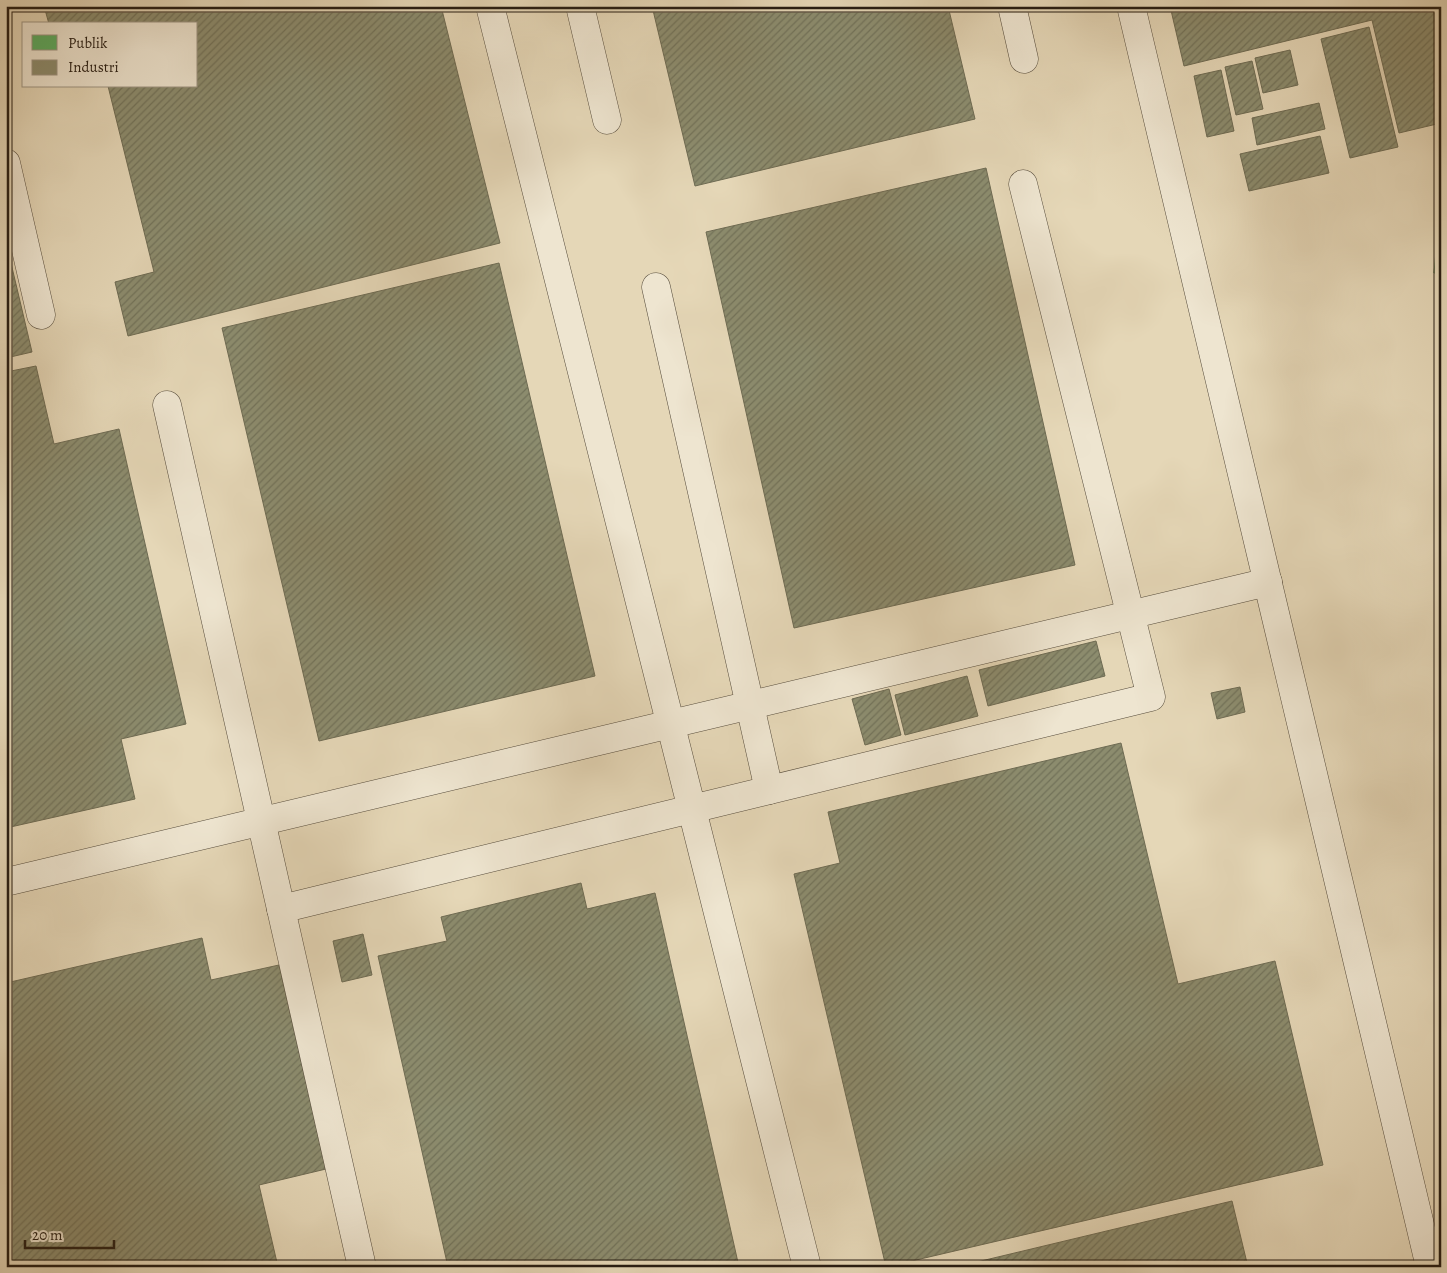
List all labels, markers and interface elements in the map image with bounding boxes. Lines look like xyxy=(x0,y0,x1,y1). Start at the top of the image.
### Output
legend xyxy=(22,22,198,88)
text: Publik xyxy=(68,33,108,53)
text: Industri xyxy=(68,57,119,77)
scale bar xyxy=(25,1218,114,1250)
text: 20 m xyxy=(32,1225,63,1245)

